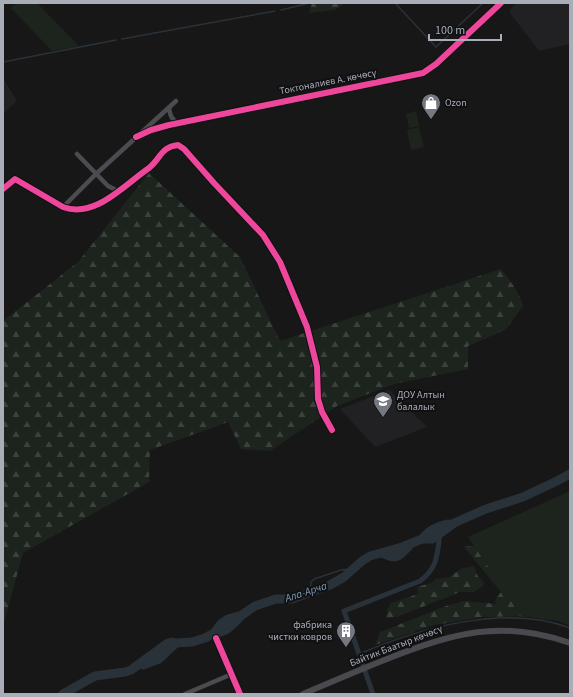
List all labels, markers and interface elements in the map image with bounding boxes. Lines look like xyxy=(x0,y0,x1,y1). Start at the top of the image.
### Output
scale bar xyxy=(429,16,501,42)
text: 100 m xyxy=(435,22,465,39)
street label: Токтоналиев А. көчөсү xyxy=(278,66,378,98)
shop icon: Ozon xyxy=(420,92,442,120)
place label: Ozon xyxy=(445,96,467,110)
place label: ДОУ Алтын балалык xyxy=(397,388,445,414)
school or university icon: ДОУ Алтын балалык xyxy=(372,390,394,418)
water label: Ала-Арча xyxy=(282,578,329,606)
place label: фабрика чистки ковров xyxy=(268,618,332,644)
building icon: фабрика чистки ковров xyxy=(335,620,357,648)
street label: Байтик Баатыр көчөсү xyxy=(348,622,445,670)

